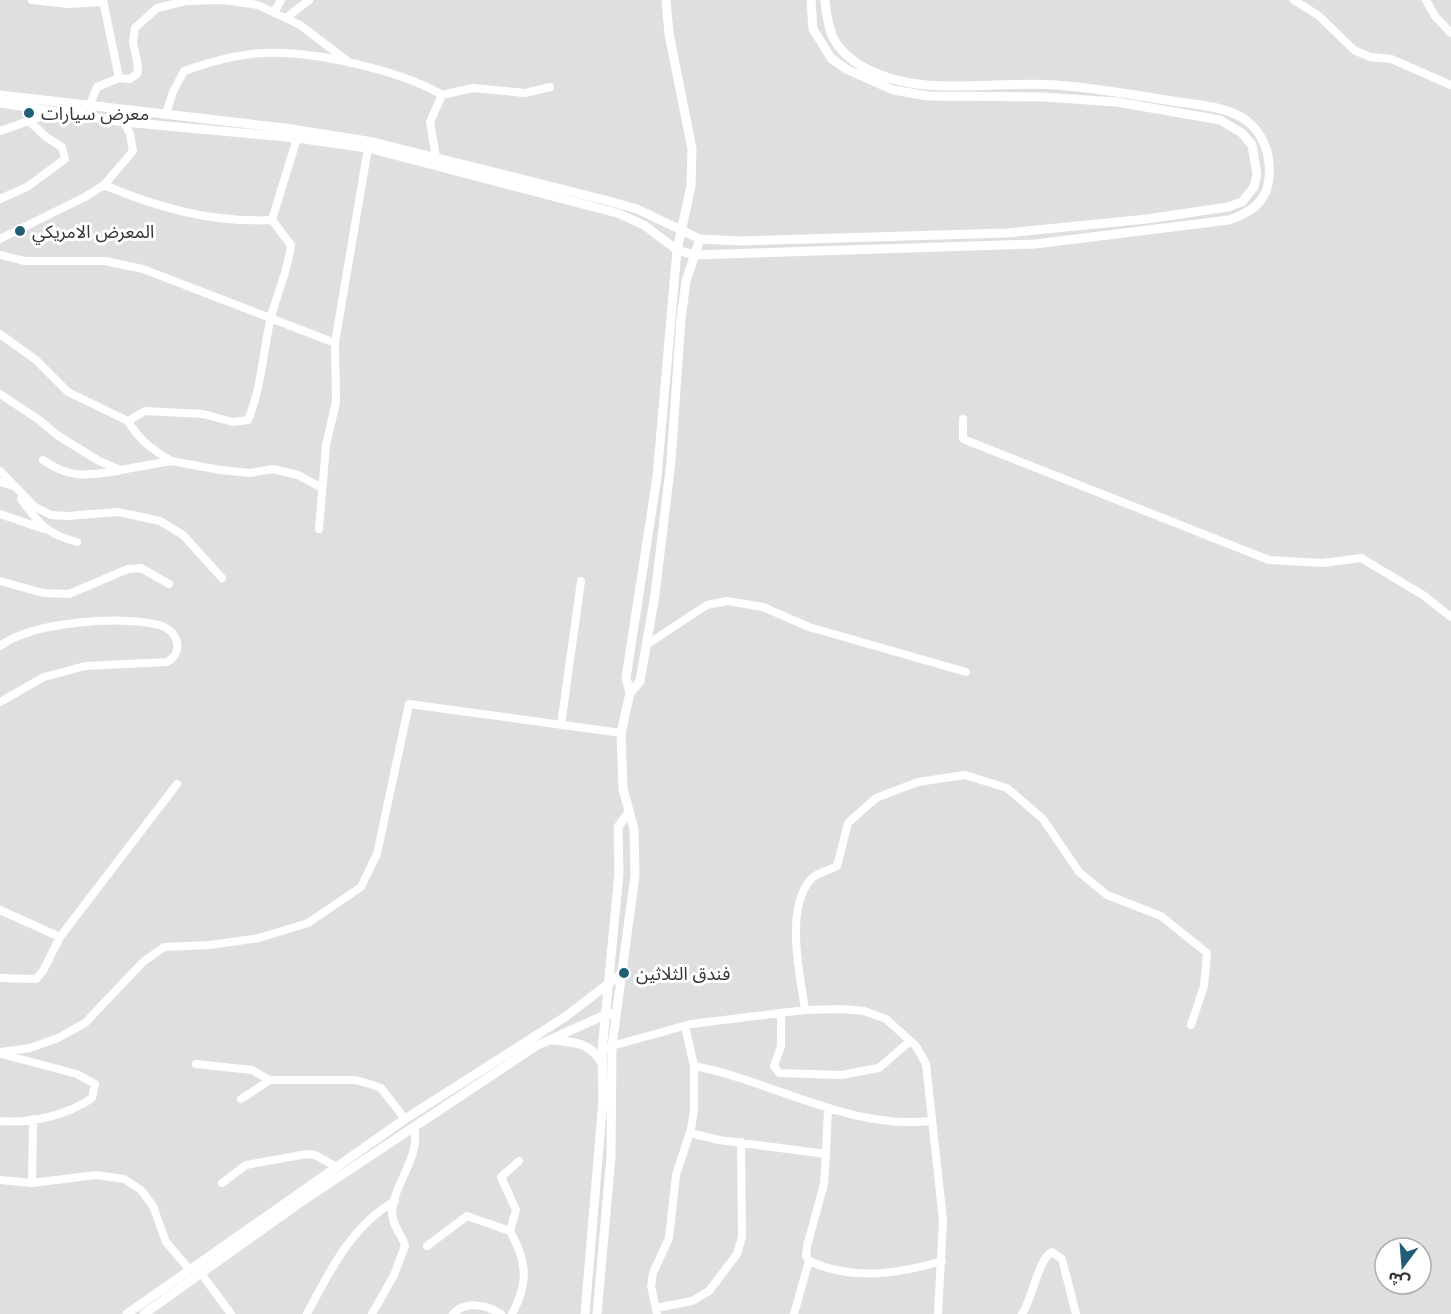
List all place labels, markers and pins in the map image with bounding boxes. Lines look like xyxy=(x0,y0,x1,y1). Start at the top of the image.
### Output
place label: معرض سيارات xyxy=(41,101,149,126)
marker: معرض سيارات xyxy=(22,106,36,120)
place label: المعرض الامريكي xyxy=(32,219,154,245)
marker: المعرض الامريكي xyxy=(13,224,27,238)
place label: فندق الثلاثين xyxy=(636,961,730,986)
marker: فندق الثلاثين xyxy=(617,966,631,980)

